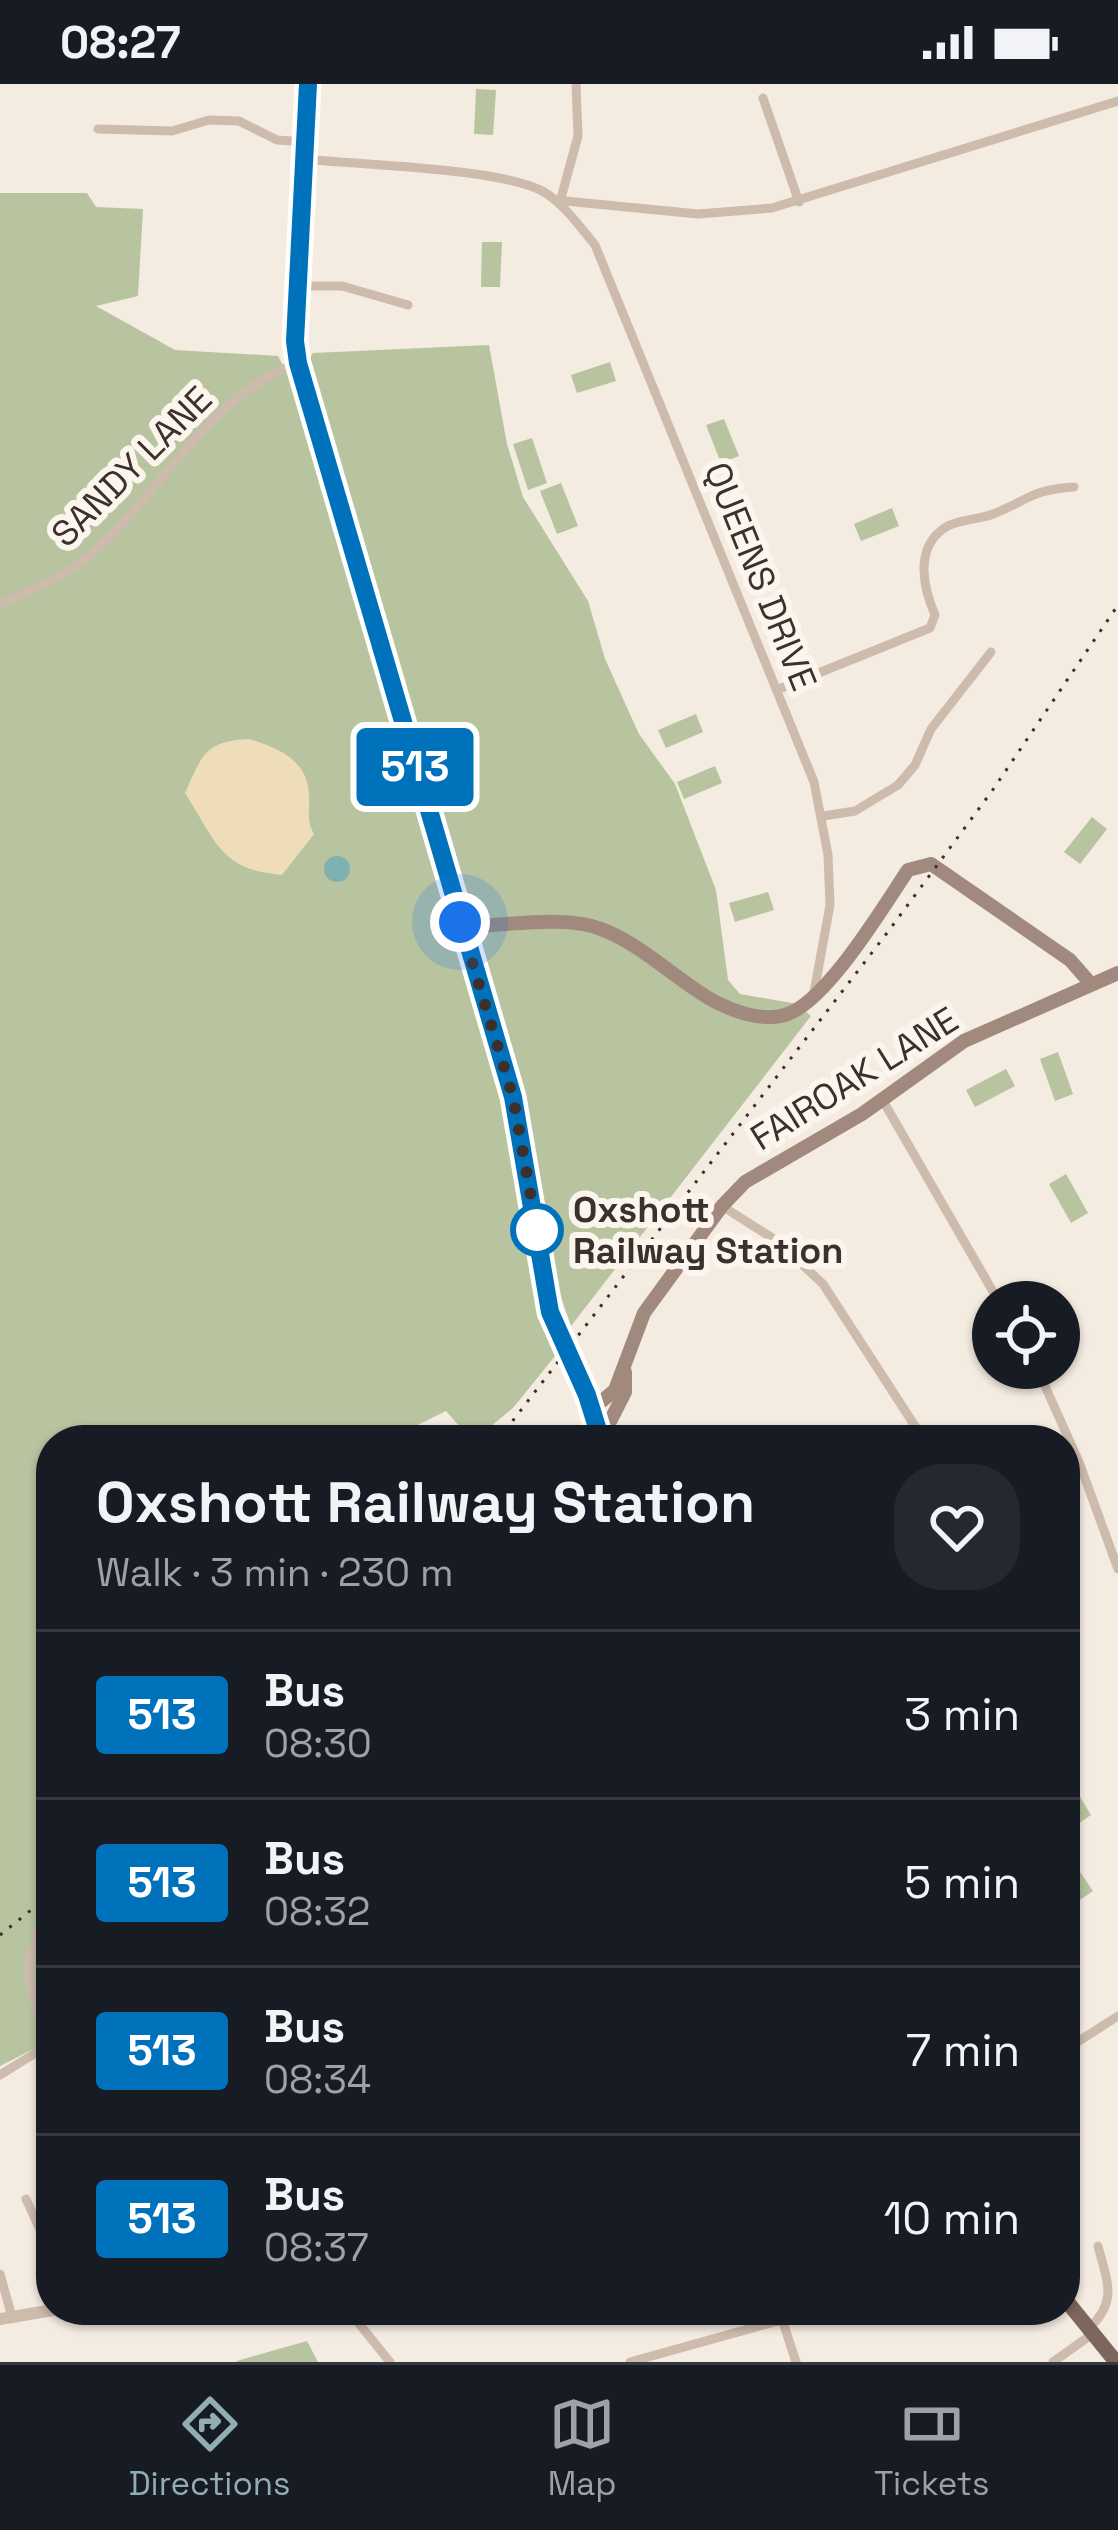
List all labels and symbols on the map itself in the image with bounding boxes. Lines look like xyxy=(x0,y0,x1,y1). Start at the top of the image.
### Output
street label: SANDY LANE xyxy=(42,377,222,557)
street label: QUEENS DRIVE xyxy=(693,456,827,697)
line badge: 513 xyxy=(346,728,484,806)
your location xyxy=(430,892,490,952)
street label: FAIROAK LANE xyxy=(742,997,967,1161)
place label: Oxshott Railway Station xyxy=(573,1187,844,1274)
marker: Oxshott Railway Station xyxy=(512,1205,562,1255)

